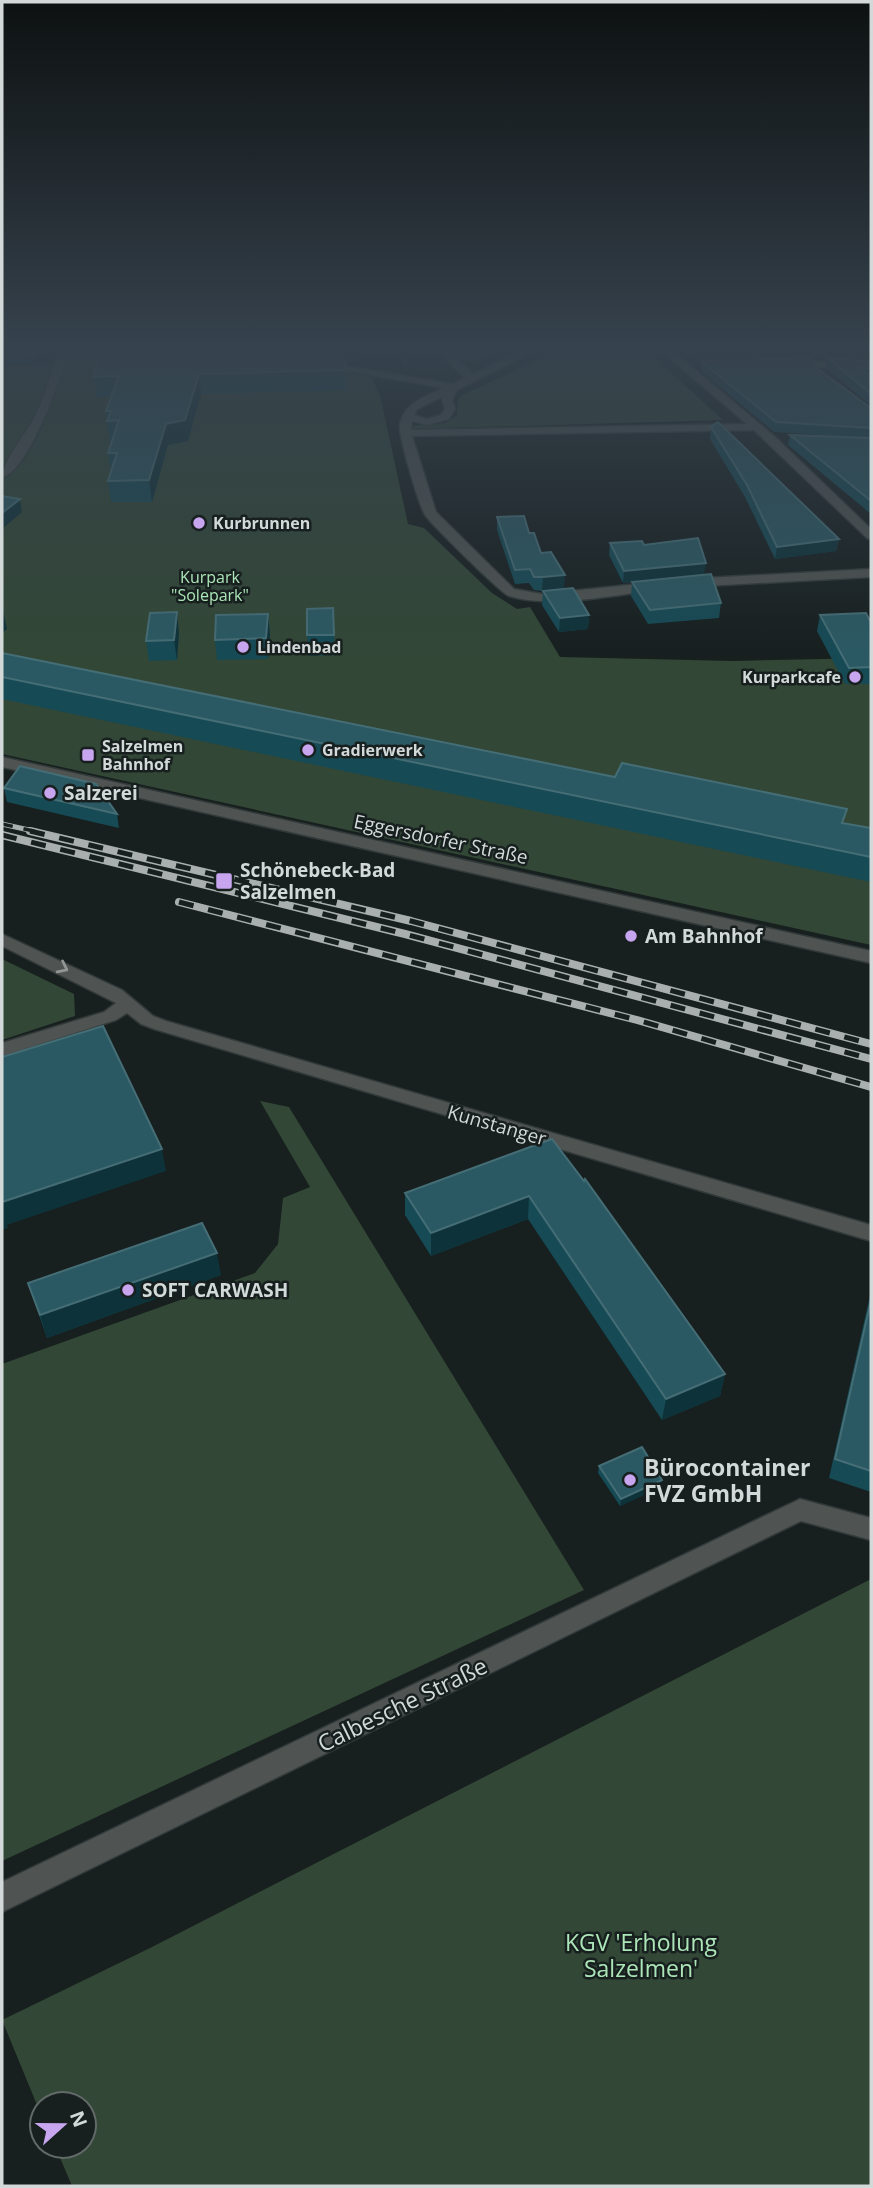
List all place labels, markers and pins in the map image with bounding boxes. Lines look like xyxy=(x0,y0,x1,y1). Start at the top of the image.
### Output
place label: Kurbrunnen xyxy=(213,512,310,534)
marker: Kurbrunnen xyxy=(191,515,207,531)
place label: Lindenbad xyxy=(257,636,341,658)
marker: Lindenbad xyxy=(235,639,251,655)
place label: Kurparkcafe xyxy=(742,666,841,688)
marker: Kurparkcafe xyxy=(847,669,863,685)
place label: Salzelmen Bahnhof xyxy=(102,735,183,775)
place label: Gradierwerk xyxy=(322,739,423,761)
marker: Gradierwerk xyxy=(300,742,316,758)
marker: Salzelmen Bahnhof xyxy=(80,747,96,763)
place label: Salzerei xyxy=(64,780,138,806)
marker: Salzerei xyxy=(42,785,58,801)
place label: Schönebeck-Bad Salzelmen xyxy=(240,857,395,905)
marker: Schönebeck-Bad Salzelmen xyxy=(214,871,234,891)
place label: Am Bahnhof xyxy=(645,923,764,949)
marker: Am Bahnhof xyxy=(623,928,639,944)
place label: SOFT CARWASH xyxy=(142,1277,288,1303)
marker: SOFT CARWASH xyxy=(120,1282,136,1298)
place label: Bürocontainer FVZ GmbH xyxy=(644,1451,810,1509)
marker: Bürocontainer FVZ GmbH xyxy=(622,1472,638,1488)

